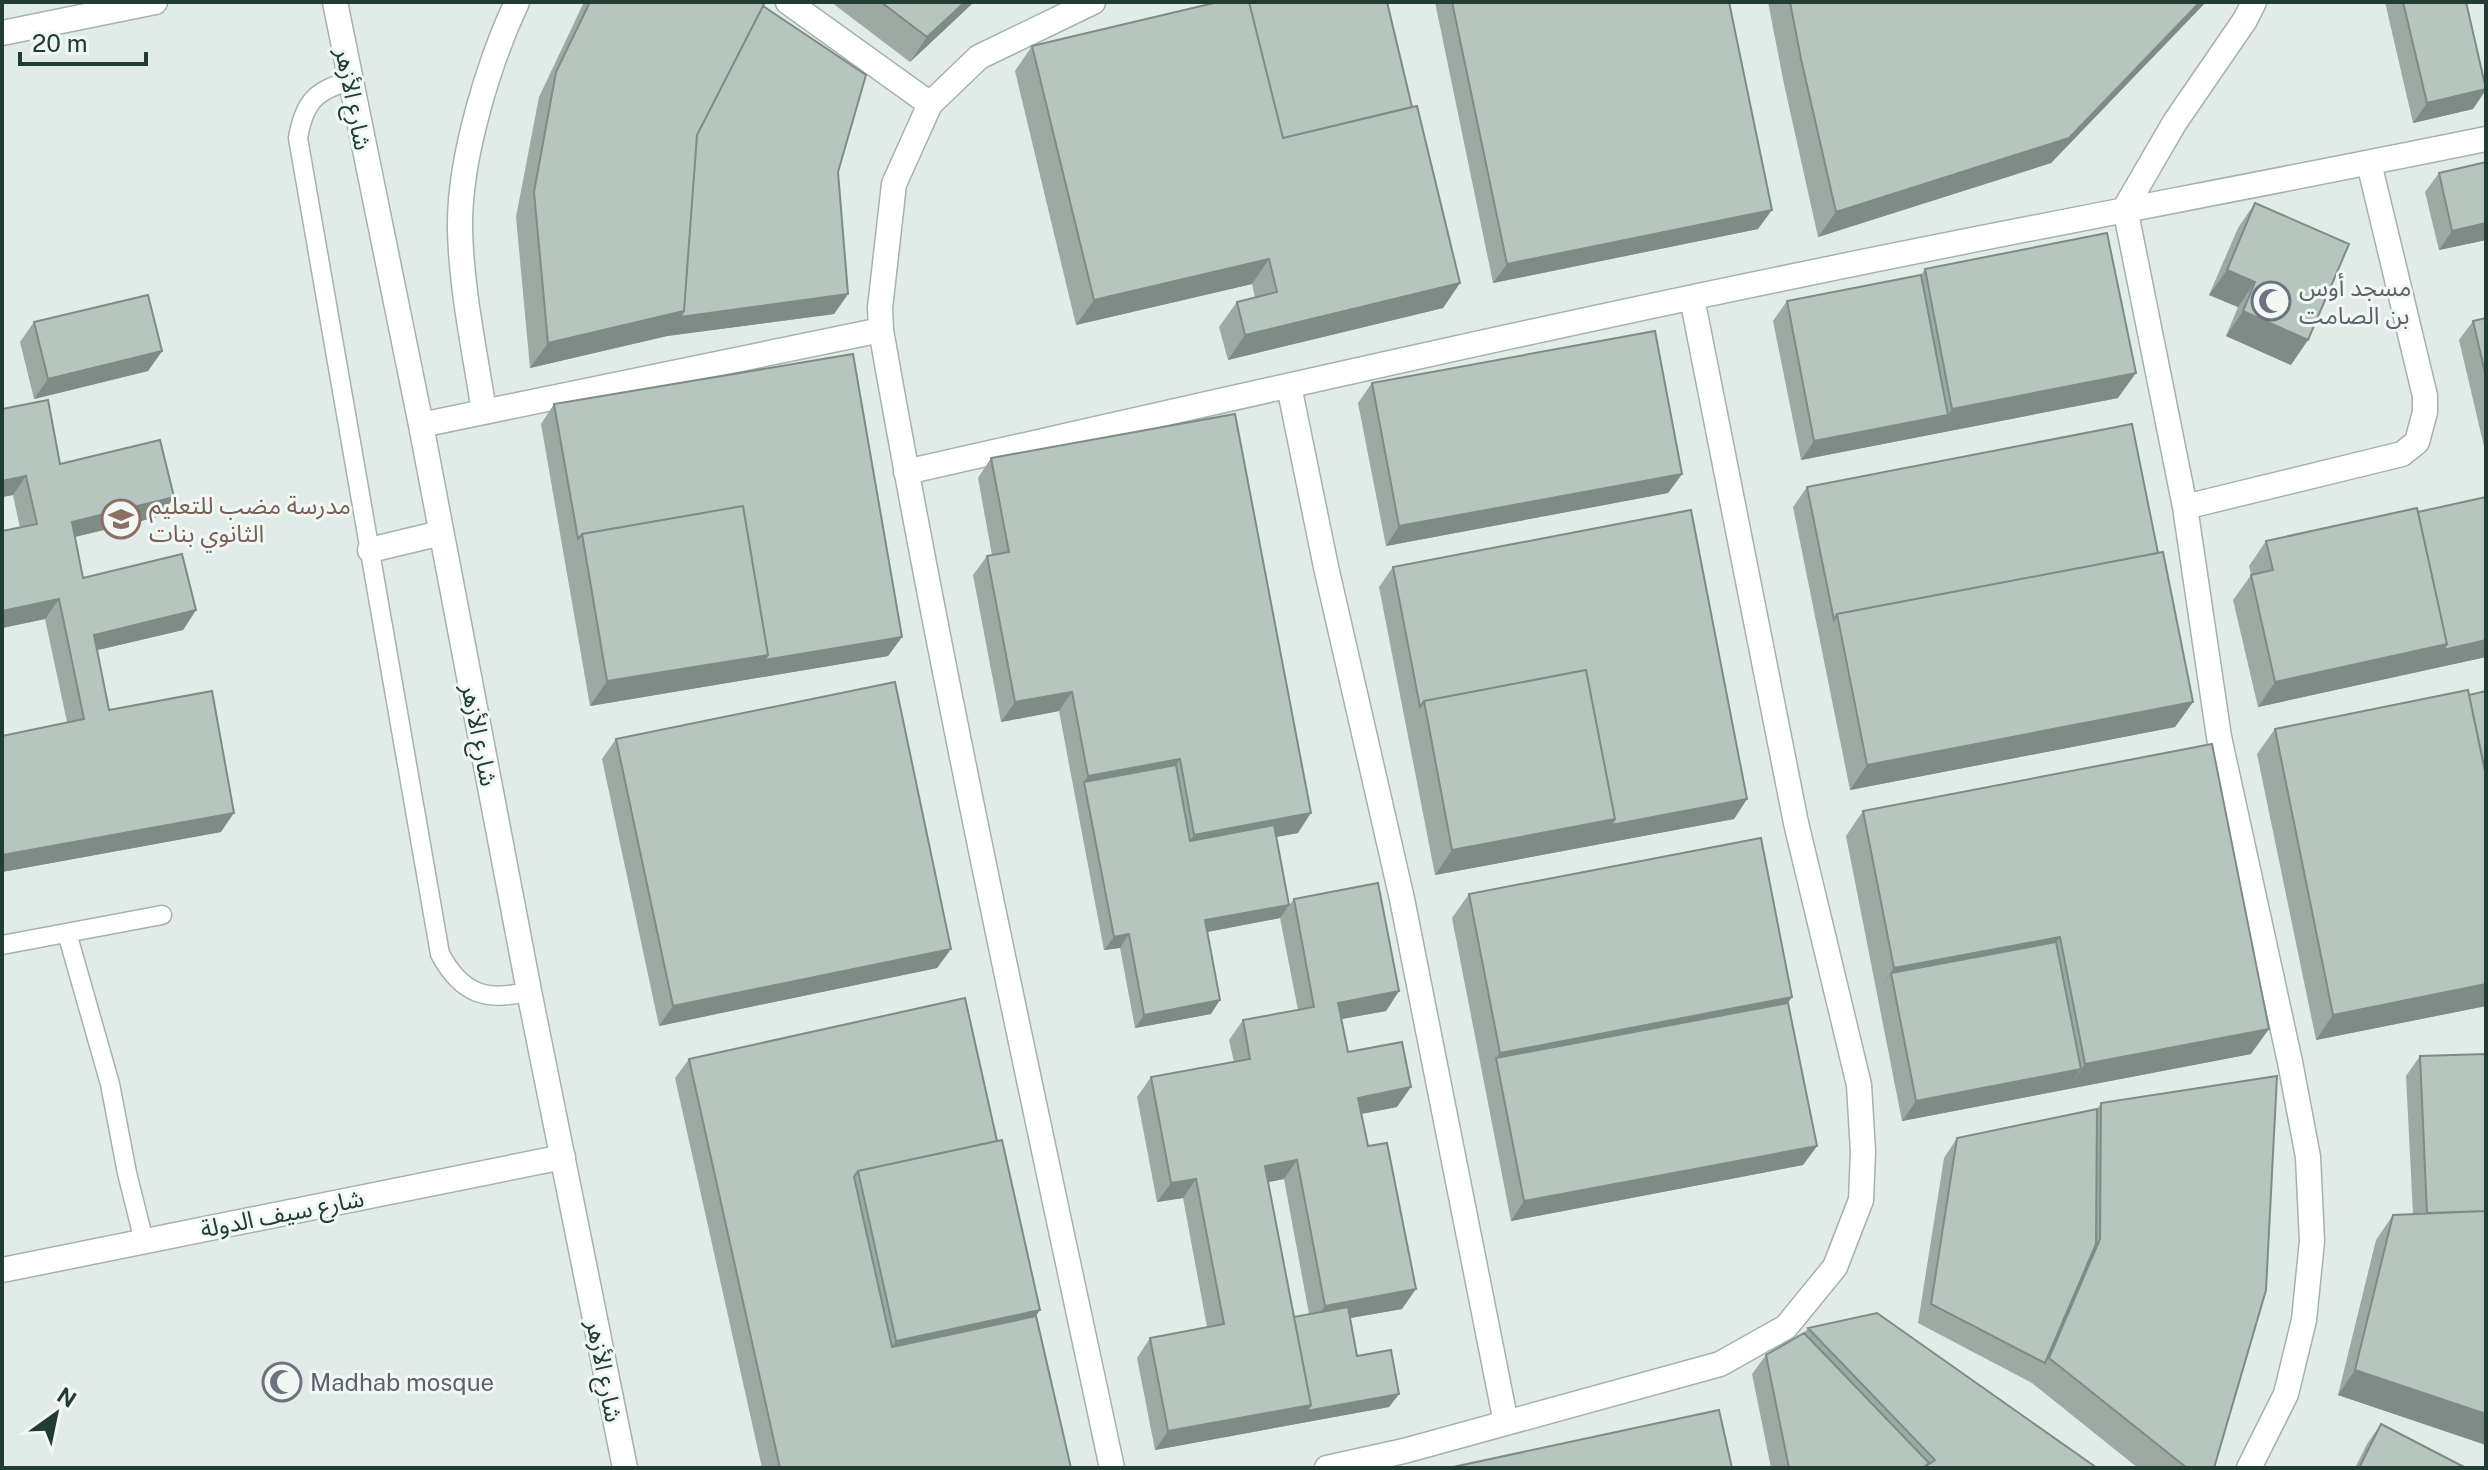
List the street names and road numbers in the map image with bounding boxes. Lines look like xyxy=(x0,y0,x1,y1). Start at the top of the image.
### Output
street label: شارع الأزهر xyxy=(326,45,378,153)
street label: شارع الأزهر xyxy=(452,681,504,789)
street label: شارع سيف الدولة xyxy=(198,1183,367,1246)
street label: شارع الأزهر xyxy=(577,1317,629,1425)

